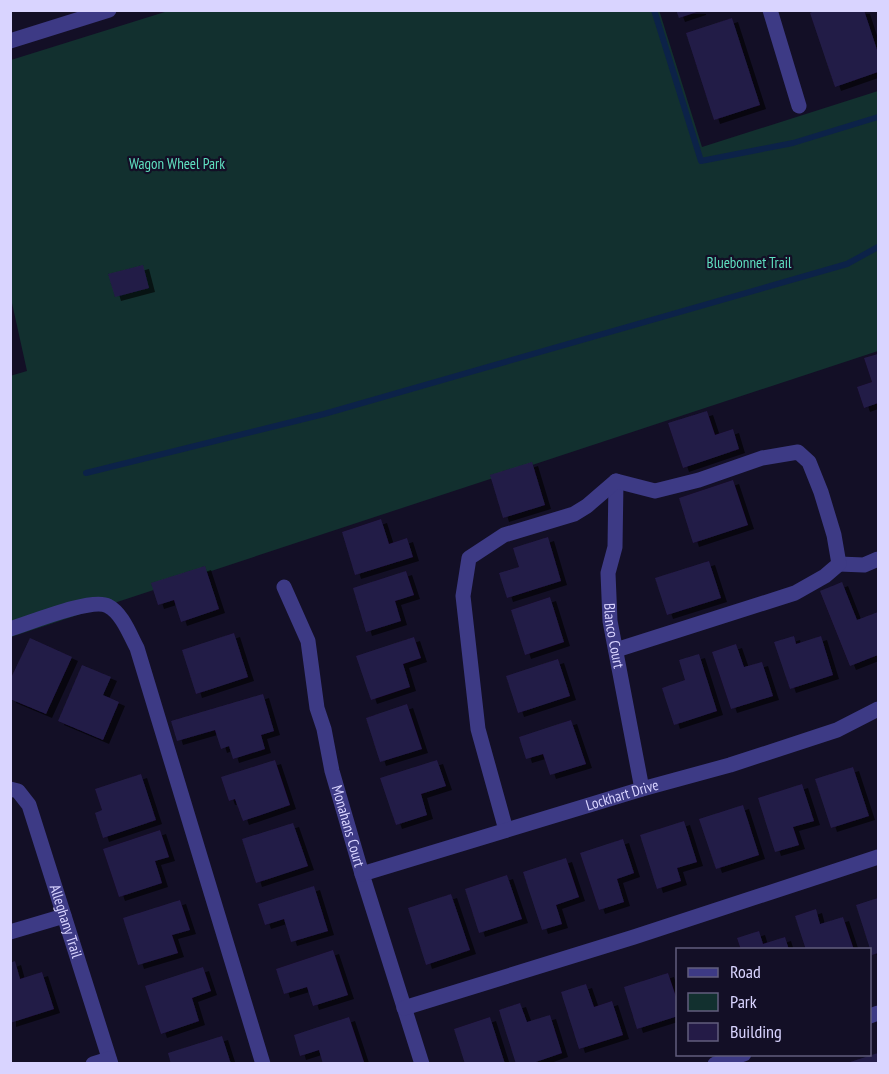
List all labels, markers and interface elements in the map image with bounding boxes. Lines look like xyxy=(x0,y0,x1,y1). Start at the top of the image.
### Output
park label: Wagon Wheel Park xyxy=(129,154,225,173)
park label: Bluebonnet Trail xyxy=(707,253,792,272)
street label: Blanco Court xyxy=(600,603,629,670)
street label: Lockhart Drive xyxy=(583,775,661,814)
street label: Monahans Court xyxy=(328,783,369,869)
street label: Alleghany Trail xyxy=(46,882,87,961)
legend xyxy=(676,948,871,1056)
text: Road xyxy=(730,960,761,983)
text: Park xyxy=(730,990,757,1013)
text: Building xyxy=(730,1020,782,1043)

